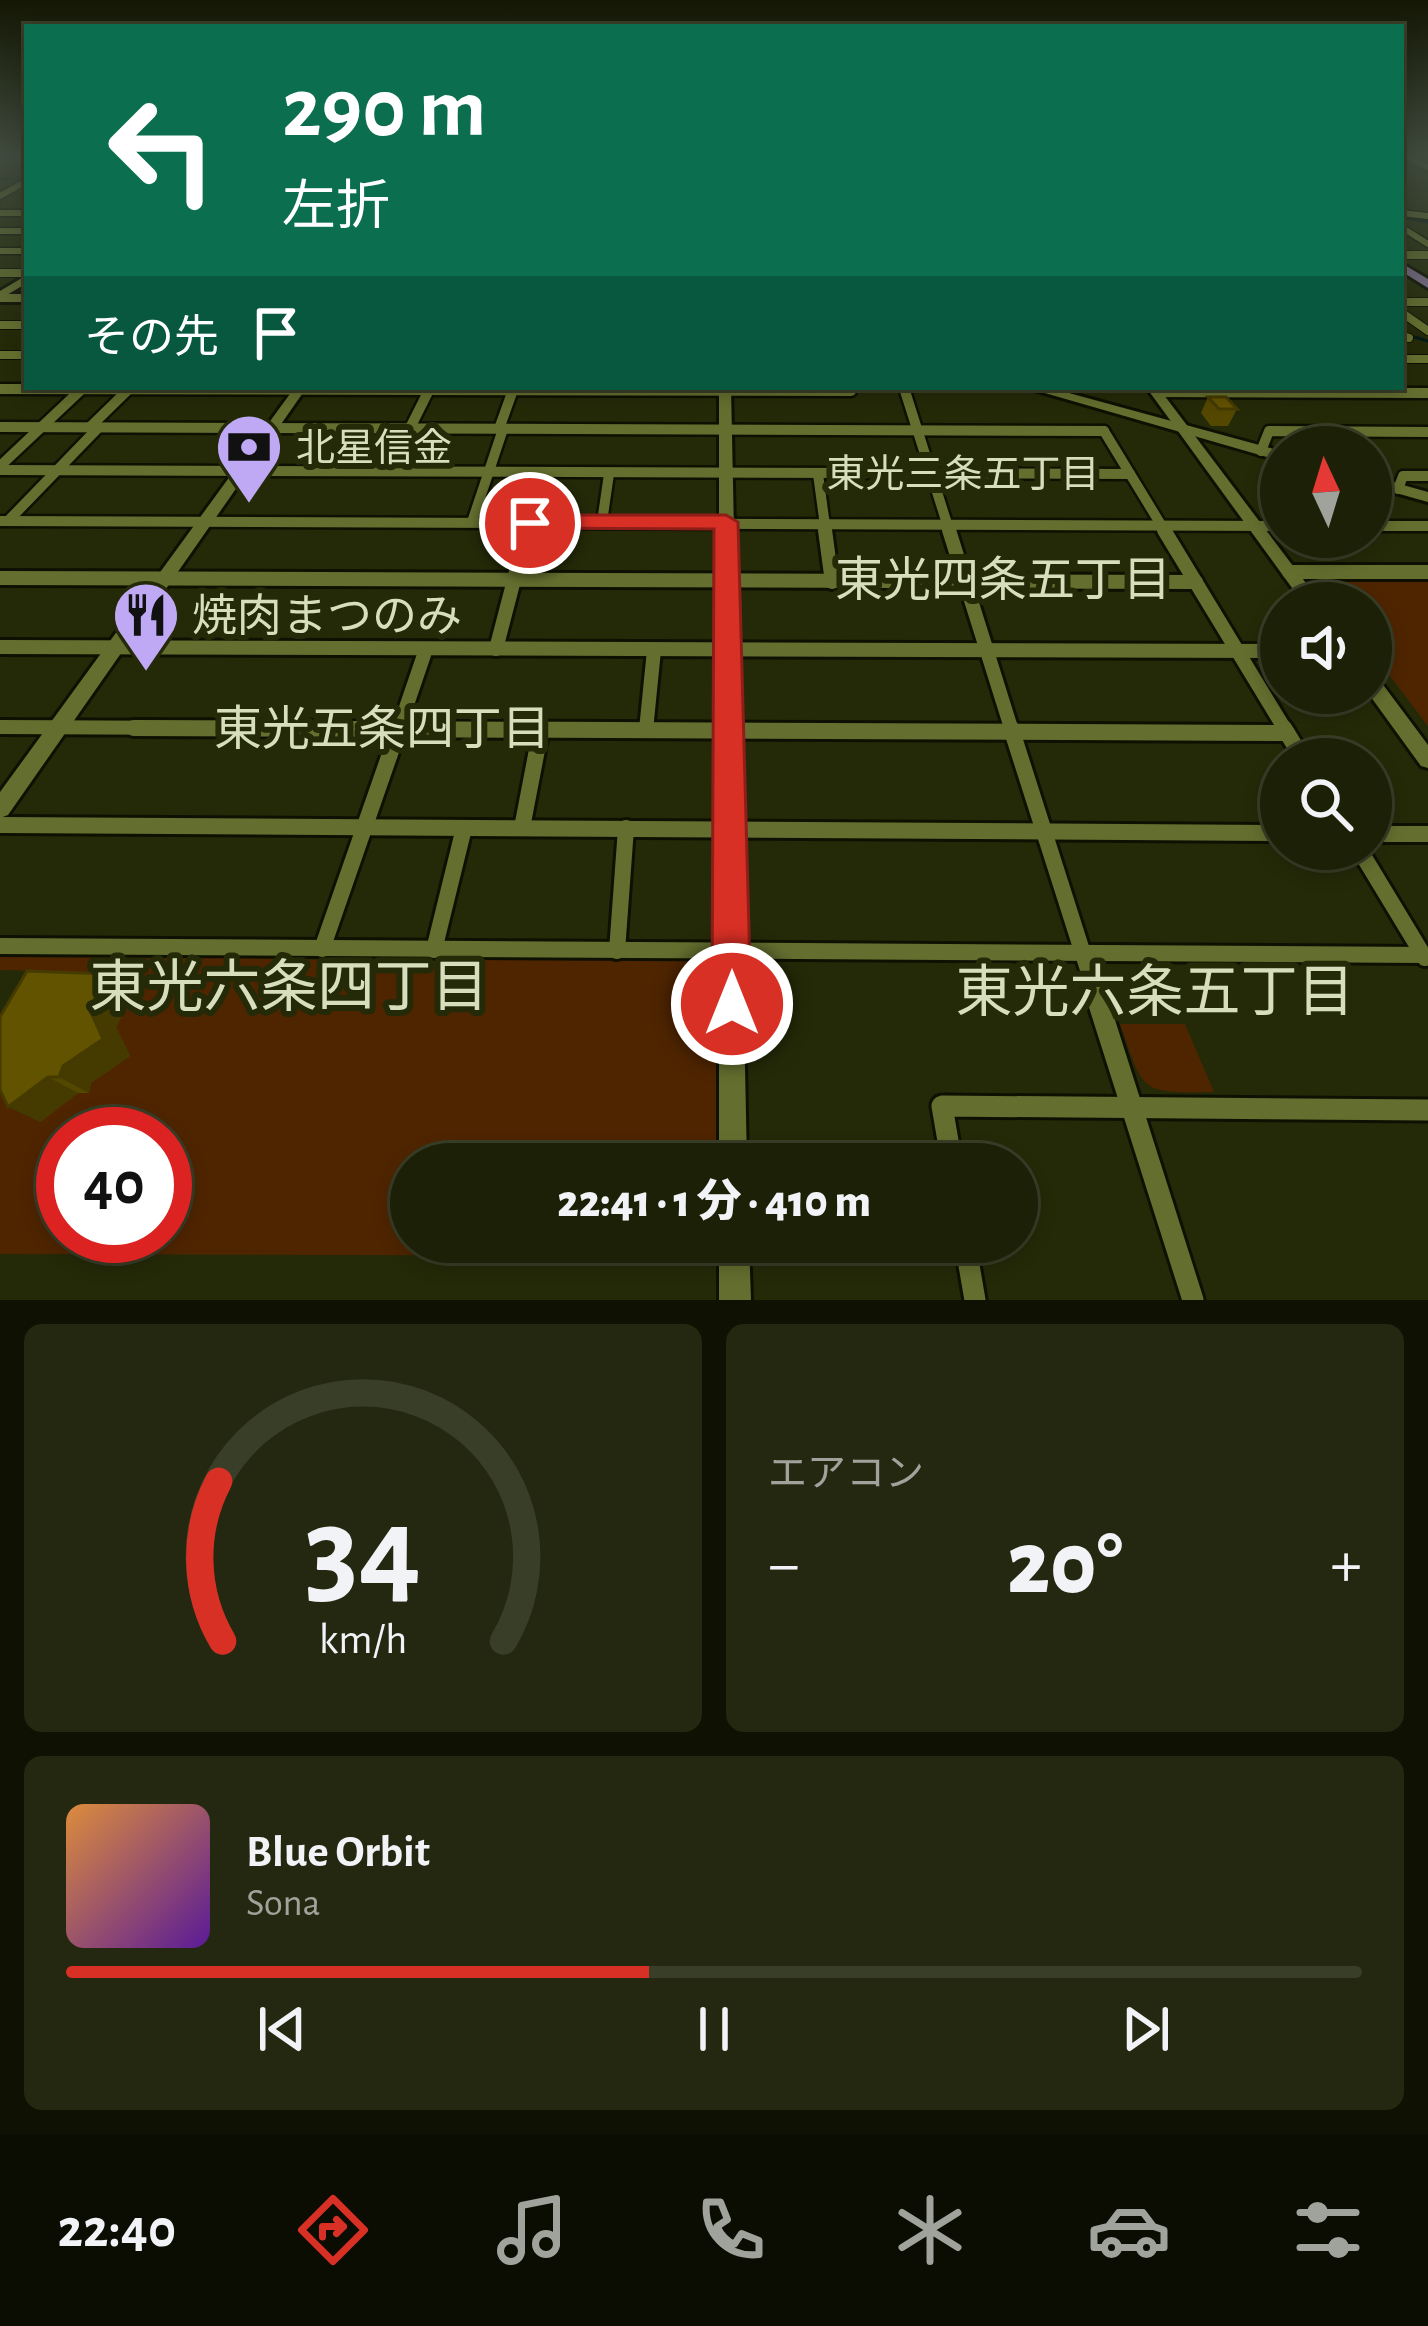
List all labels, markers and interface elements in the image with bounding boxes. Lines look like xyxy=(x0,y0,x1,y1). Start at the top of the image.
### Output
text: 290 m xyxy=(282,68,486,152)
icon: left xyxy=(84,72,240,228)
text: 左折 xyxy=(282,181,390,235)
icon: arrive xyxy=(243,300,309,366)
text: その先 xyxy=(84,316,219,361)
bank icon: 北星信金 xyxy=(214,412,284,506)
north arrow xyxy=(1260,426,1392,558)
map controls xyxy=(1260,426,1392,870)
place label: 北星信金 xyxy=(296,428,452,469)
district label: 東光三条五丁目 xyxy=(826,454,1100,495)
pin xyxy=(479,472,581,574)
icon: arrive xyxy=(497,490,563,556)
district label: 東光四条五丁目 xyxy=(835,555,1171,606)
restaurant icon: 焼肉まつのみ xyxy=(111,580,181,674)
button: sound xyxy=(1260,582,1392,714)
place label: 焼肉まつのみ xyxy=(192,593,462,640)
district label: 東光五条四丁目 xyxy=(214,704,550,755)
button: search xyxy=(1260,738,1392,870)
position arrow xyxy=(669,941,795,1067)
district label: 東光六条四丁目 xyxy=(90,957,489,1017)
district label: 東光六条五丁目 xyxy=(956,962,1355,1022)
speed limit sign: 40 xyxy=(36,1107,192,1263)
text: 22:41 · 1 分 · 410 m xyxy=(557,1180,871,1225)
text: エアコン xyxy=(768,1455,924,1494)
text: 34 xyxy=(305,1490,421,1615)
text: 20° xyxy=(1007,1520,1123,1610)
text: − xyxy=(768,1532,800,1598)
text: + xyxy=(1330,1532,1362,1598)
text: km/h xyxy=(319,1619,407,1662)
text: Blue Orbit xyxy=(246,1830,430,1875)
text: Sona xyxy=(246,1884,321,1923)
icon: previous xyxy=(249,1996,315,2062)
icon: pause xyxy=(681,1996,747,2062)
icon: next xyxy=(1113,1996,1179,2062)
icon: directions xyxy=(291,2188,375,2272)
icon: music xyxy=(490,2188,574,2272)
icon: phone xyxy=(689,2188,773,2272)
icon: climate xyxy=(888,2188,972,2272)
icon: car xyxy=(1087,2188,1171,2272)
icon: filters xyxy=(1286,2188,1370,2272)
text: 22:40 xyxy=(58,2203,176,2257)

